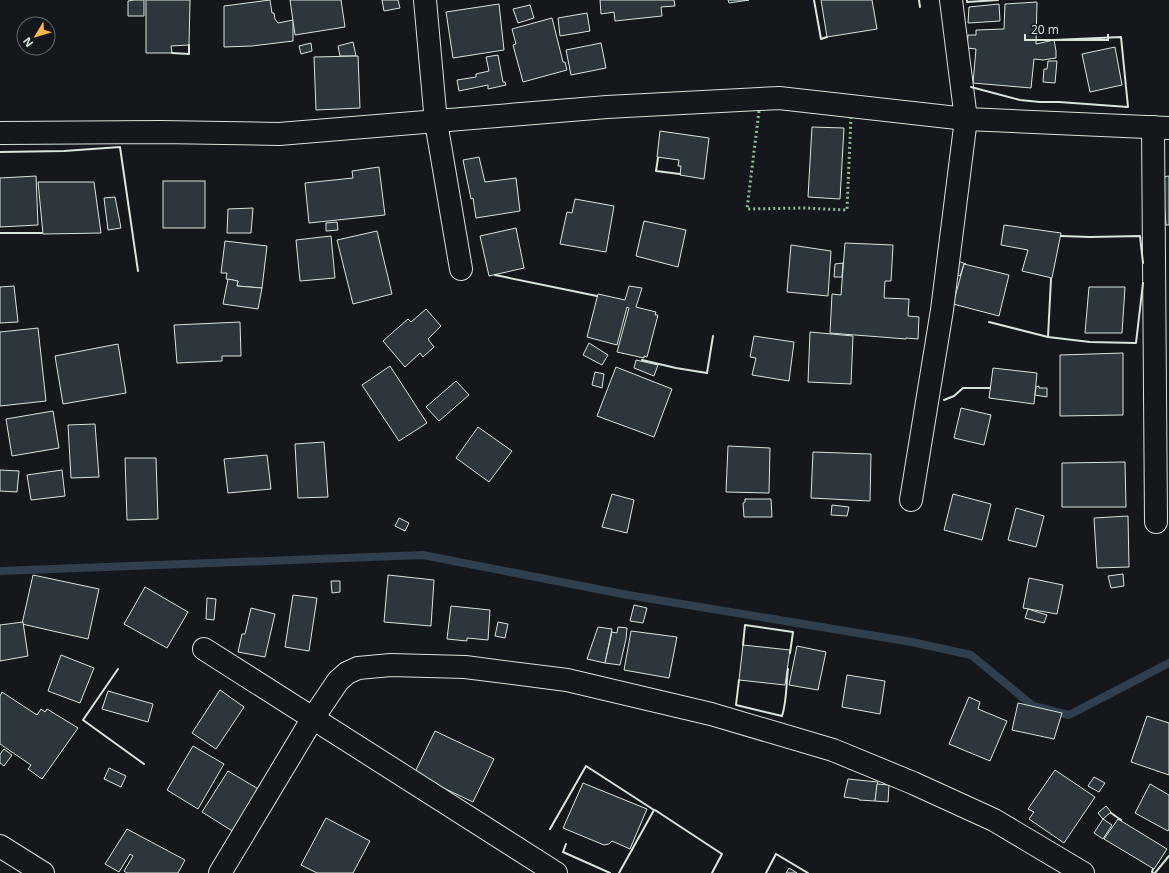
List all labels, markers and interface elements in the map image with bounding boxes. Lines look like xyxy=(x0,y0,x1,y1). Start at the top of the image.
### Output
north arrow xyxy=(16,16,56,56)
scale bar xyxy=(1025,16,1108,42)
text: 20 m xyxy=(1031,21,1059,38)
text: N xyxy=(19,34,36,51)

